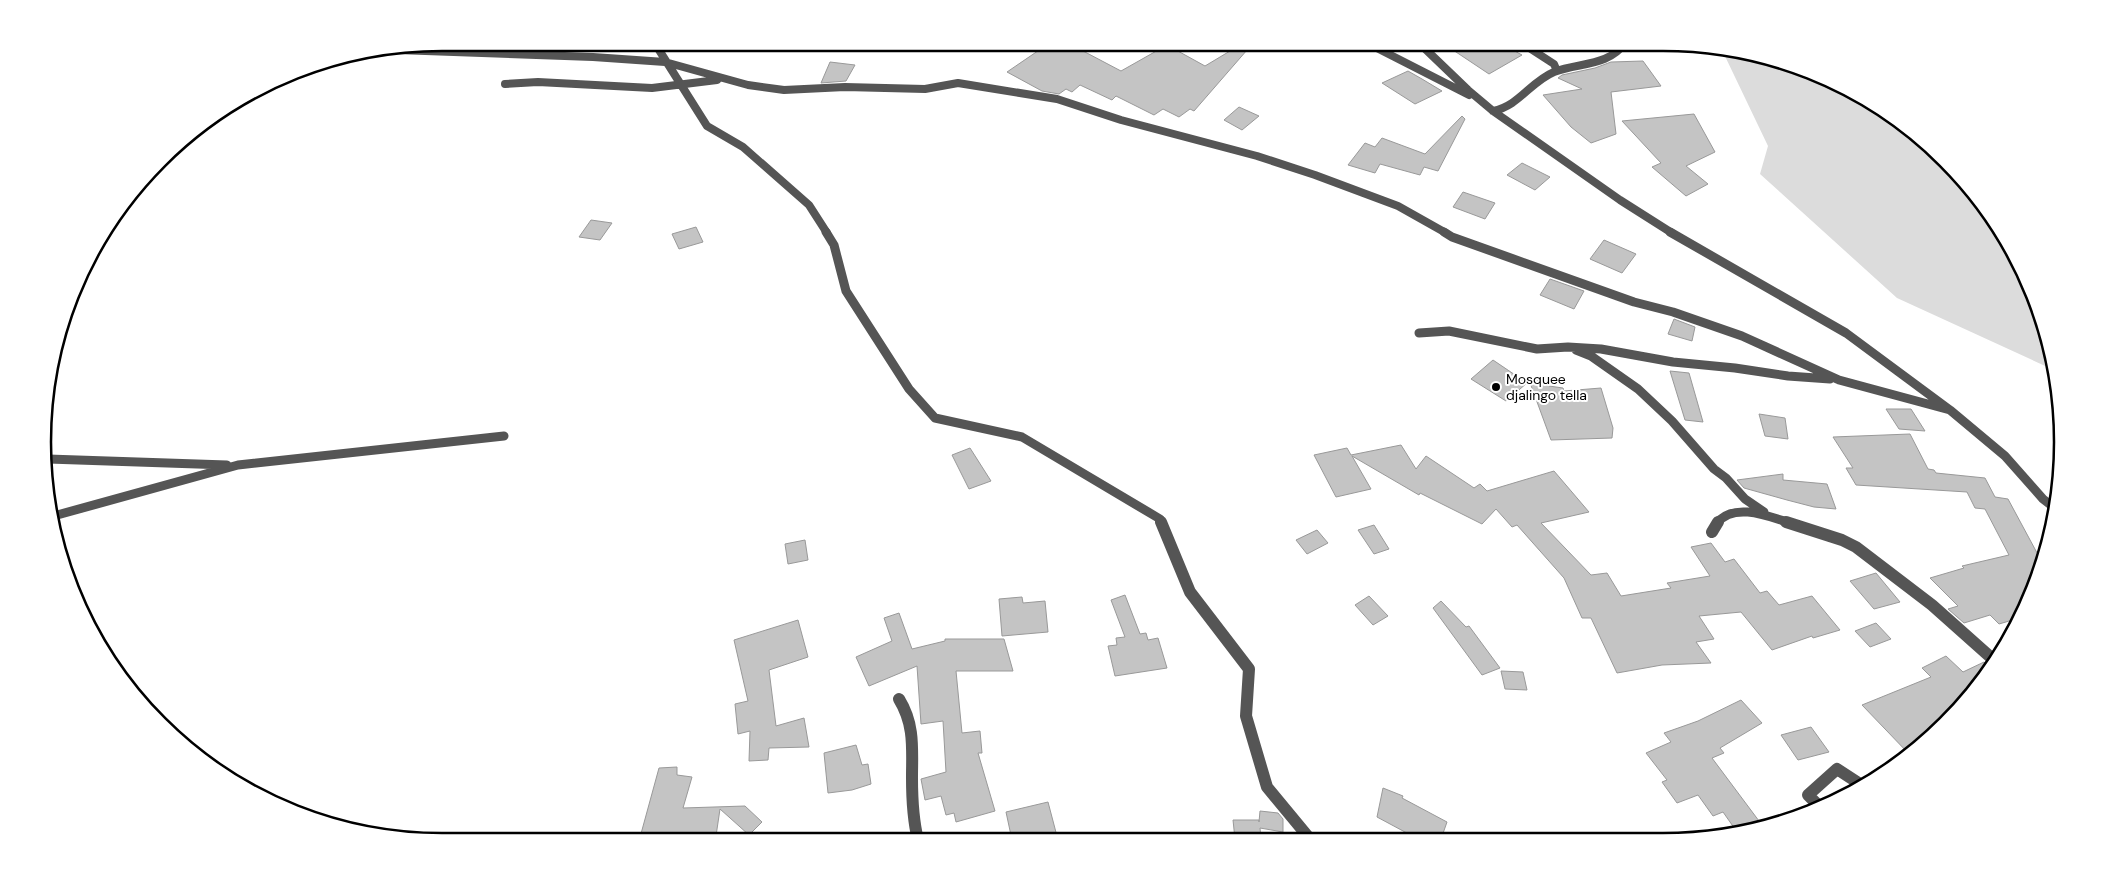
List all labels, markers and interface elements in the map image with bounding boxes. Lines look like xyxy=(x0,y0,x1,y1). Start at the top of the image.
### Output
place label: Mosquee djalingo tella xyxy=(1506,370,1587,404)
marker: Mosquee djalingo tella xyxy=(1490,381,1502,393)

